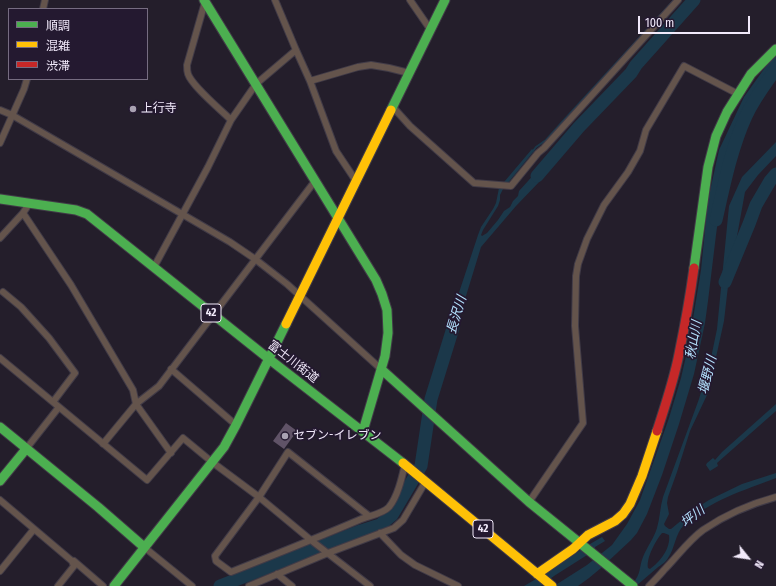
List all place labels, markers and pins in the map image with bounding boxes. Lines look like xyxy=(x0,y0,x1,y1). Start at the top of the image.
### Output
place label: 上行寺 xyxy=(141,102,177,116)
marker: 上行寺 xyxy=(128,104,138,114)
place label: セブン-イレブン xyxy=(293,429,381,443)
marker: セブン-イレブン xyxy=(280,431,290,441)

